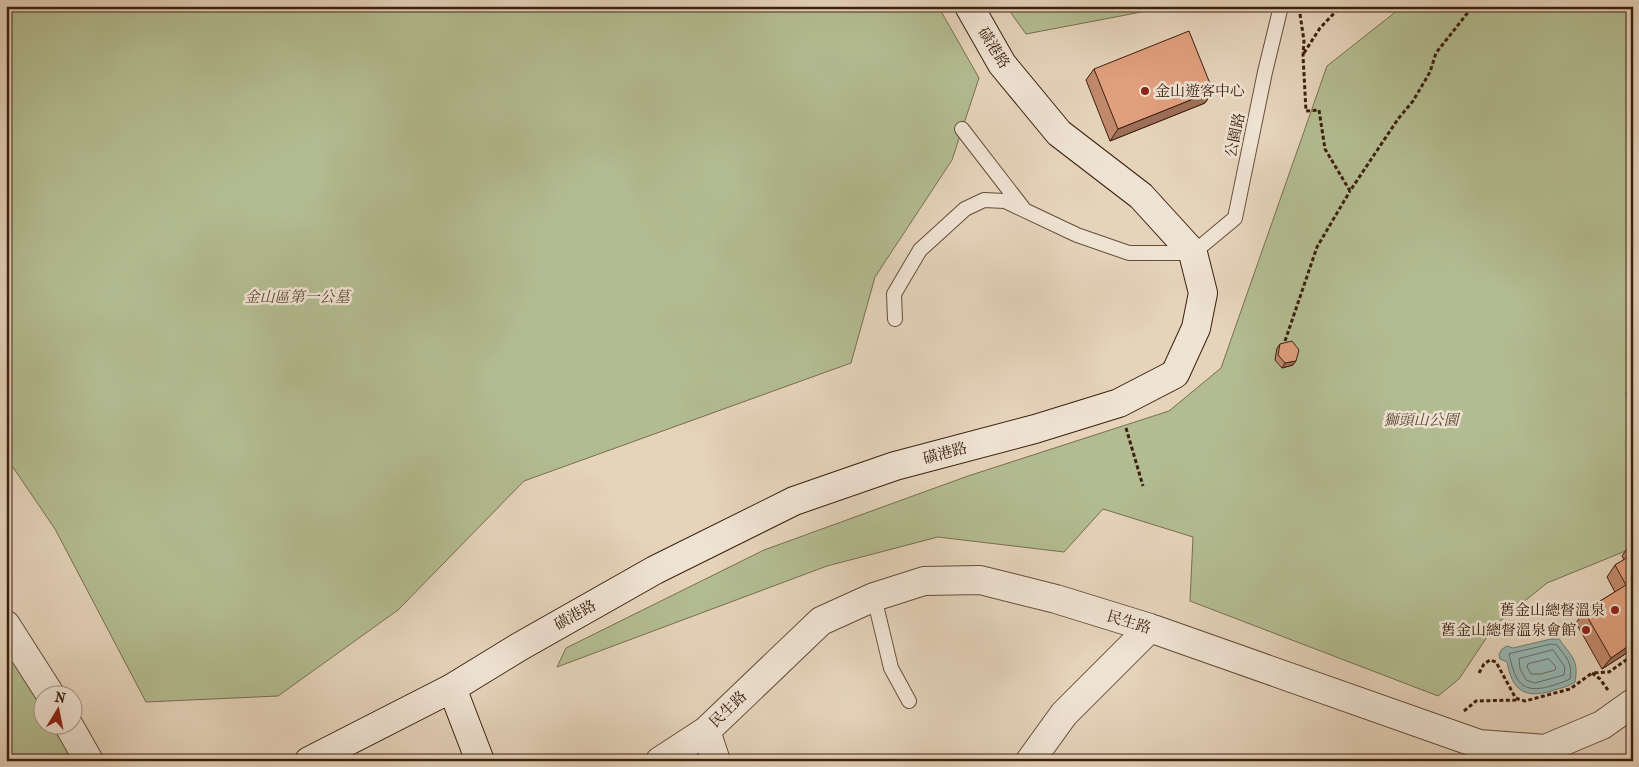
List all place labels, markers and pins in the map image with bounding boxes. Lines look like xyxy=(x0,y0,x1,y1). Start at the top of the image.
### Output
place label: 金山遊客中心 xyxy=(1155,82,1245,100)
marker: 金山遊客中心 xyxy=(1139,85,1151,97)
place label: 舊金山總督溫泉 xyxy=(1500,601,1605,619)
marker: 舊金山總督溫泉 xyxy=(1609,604,1621,616)
place label: 舊金山總督溫泉會館 xyxy=(1441,621,1576,639)
marker: 舊金山總督溫泉會館 xyxy=(1580,624,1592,636)

